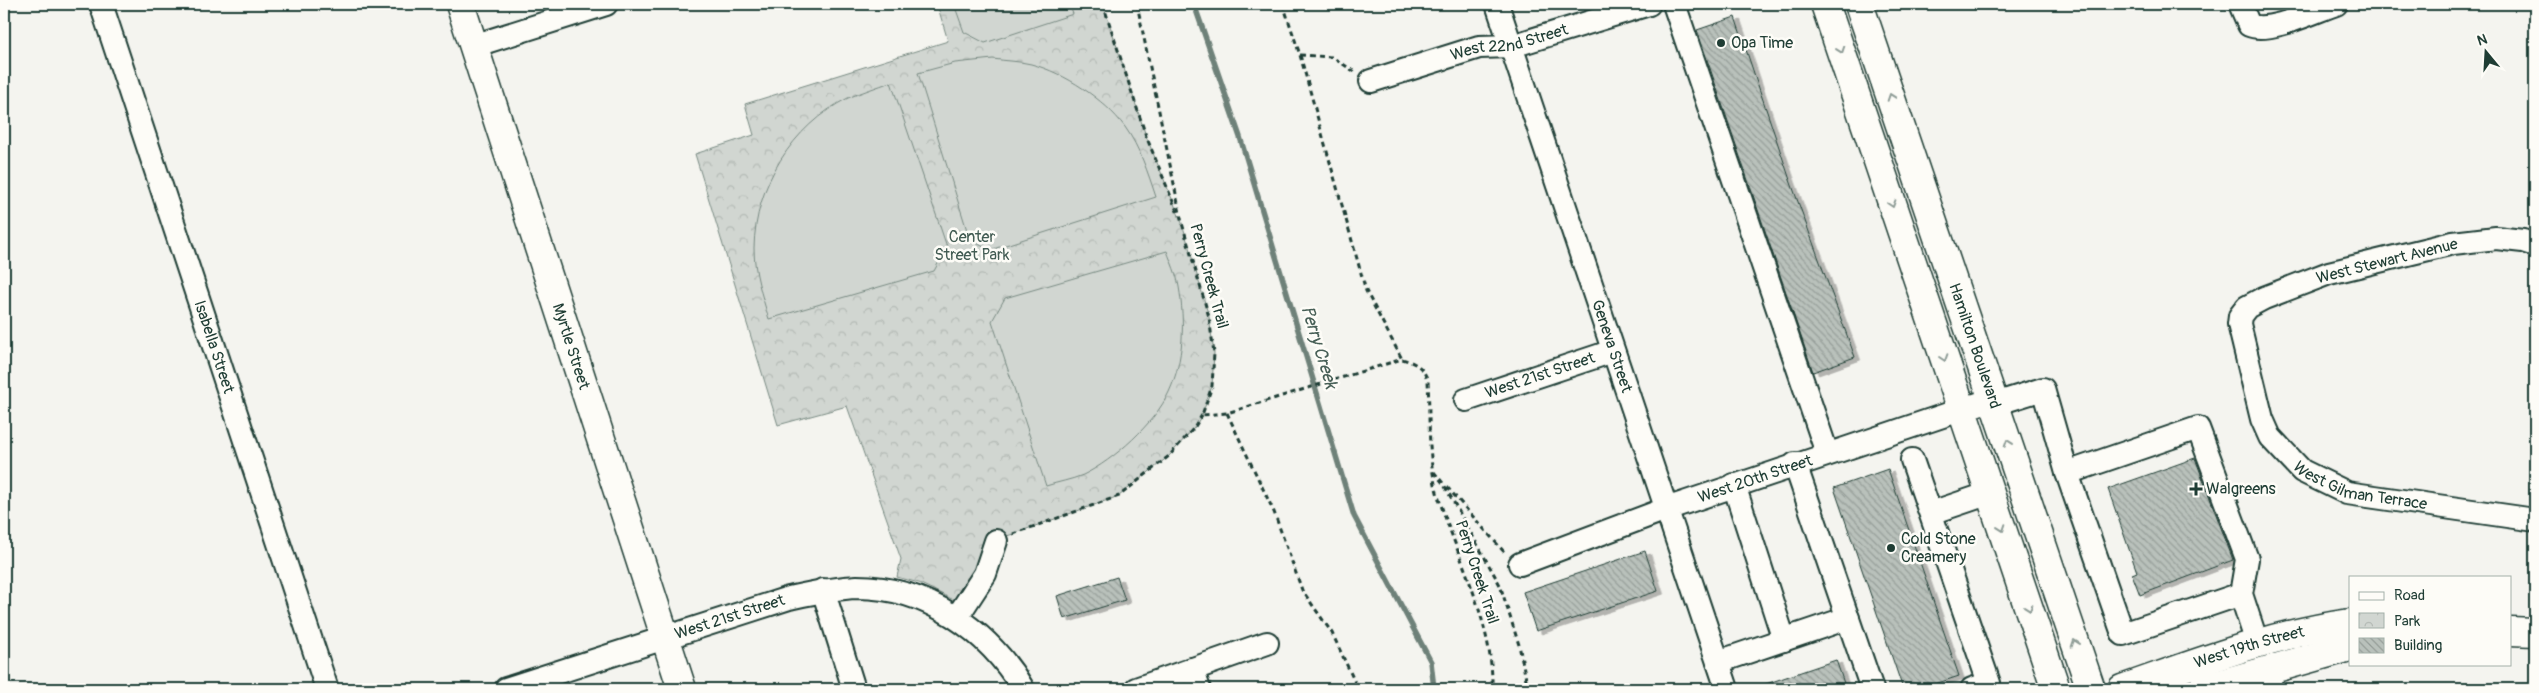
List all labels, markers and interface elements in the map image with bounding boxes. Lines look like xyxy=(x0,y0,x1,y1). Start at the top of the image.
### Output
street label: West 22nd Street xyxy=(1448,19,1571,65)
north arrow xyxy=(2462,28,2512,78)
text: N xyxy=(2475,31,2489,50)
place label: Opa Time xyxy=(1731,33,1793,53)
marker: Opa Time xyxy=(1715,37,1727,49)
one-way arrow xyxy=(1835,45,1845,54)
one-way arrow xyxy=(1887,93,1897,102)
one-way arrow xyxy=(1887,199,1897,208)
street label: Perry Creek Trail xyxy=(1185,221,1233,331)
park label: Center Street Park xyxy=(935,227,1010,265)
street label: West Stewart Avenue xyxy=(2314,234,2460,288)
street label: Hamilton Boulevard xyxy=(1944,281,2005,411)
street label: Geneva Street xyxy=(1587,297,1637,396)
street label: Isabella Street xyxy=(189,298,239,396)
street label: Myrtle Street xyxy=(548,301,594,392)
water label: Perry Creek xyxy=(1295,303,1343,393)
street label: West 21st Street xyxy=(1483,348,1598,403)
one-way arrow xyxy=(1938,353,1948,362)
one-way arrow xyxy=(2004,439,2014,448)
street label: West 20th Street xyxy=(1695,450,1815,508)
street label: West Gilman Terrace xyxy=(2288,457,2429,514)
place label: Walgreens xyxy=(2206,479,2276,499)
marker: Walgreens xyxy=(2190,483,2202,495)
street label: Perry Creek Trail xyxy=(1451,518,1503,626)
one-way arrow xyxy=(1996,524,2006,532)
place label: Cold Stone Creamery xyxy=(1901,529,1976,567)
marker: Cold Stone Creamery xyxy=(1885,542,1897,554)
legend xyxy=(2349,576,2512,666)
text: Road xyxy=(2394,586,2425,605)
street label: West 21st Street xyxy=(672,590,788,644)
one-way arrow xyxy=(2023,603,2033,612)
text: Park xyxy=(2394,612,2421,631)
street label: West 19th Street xyxy=(2191,622,2307,673)
text: Building xyxy=(2394,636,2442,655)
one-way arrow xyxy=(2071,639,2081,648)

